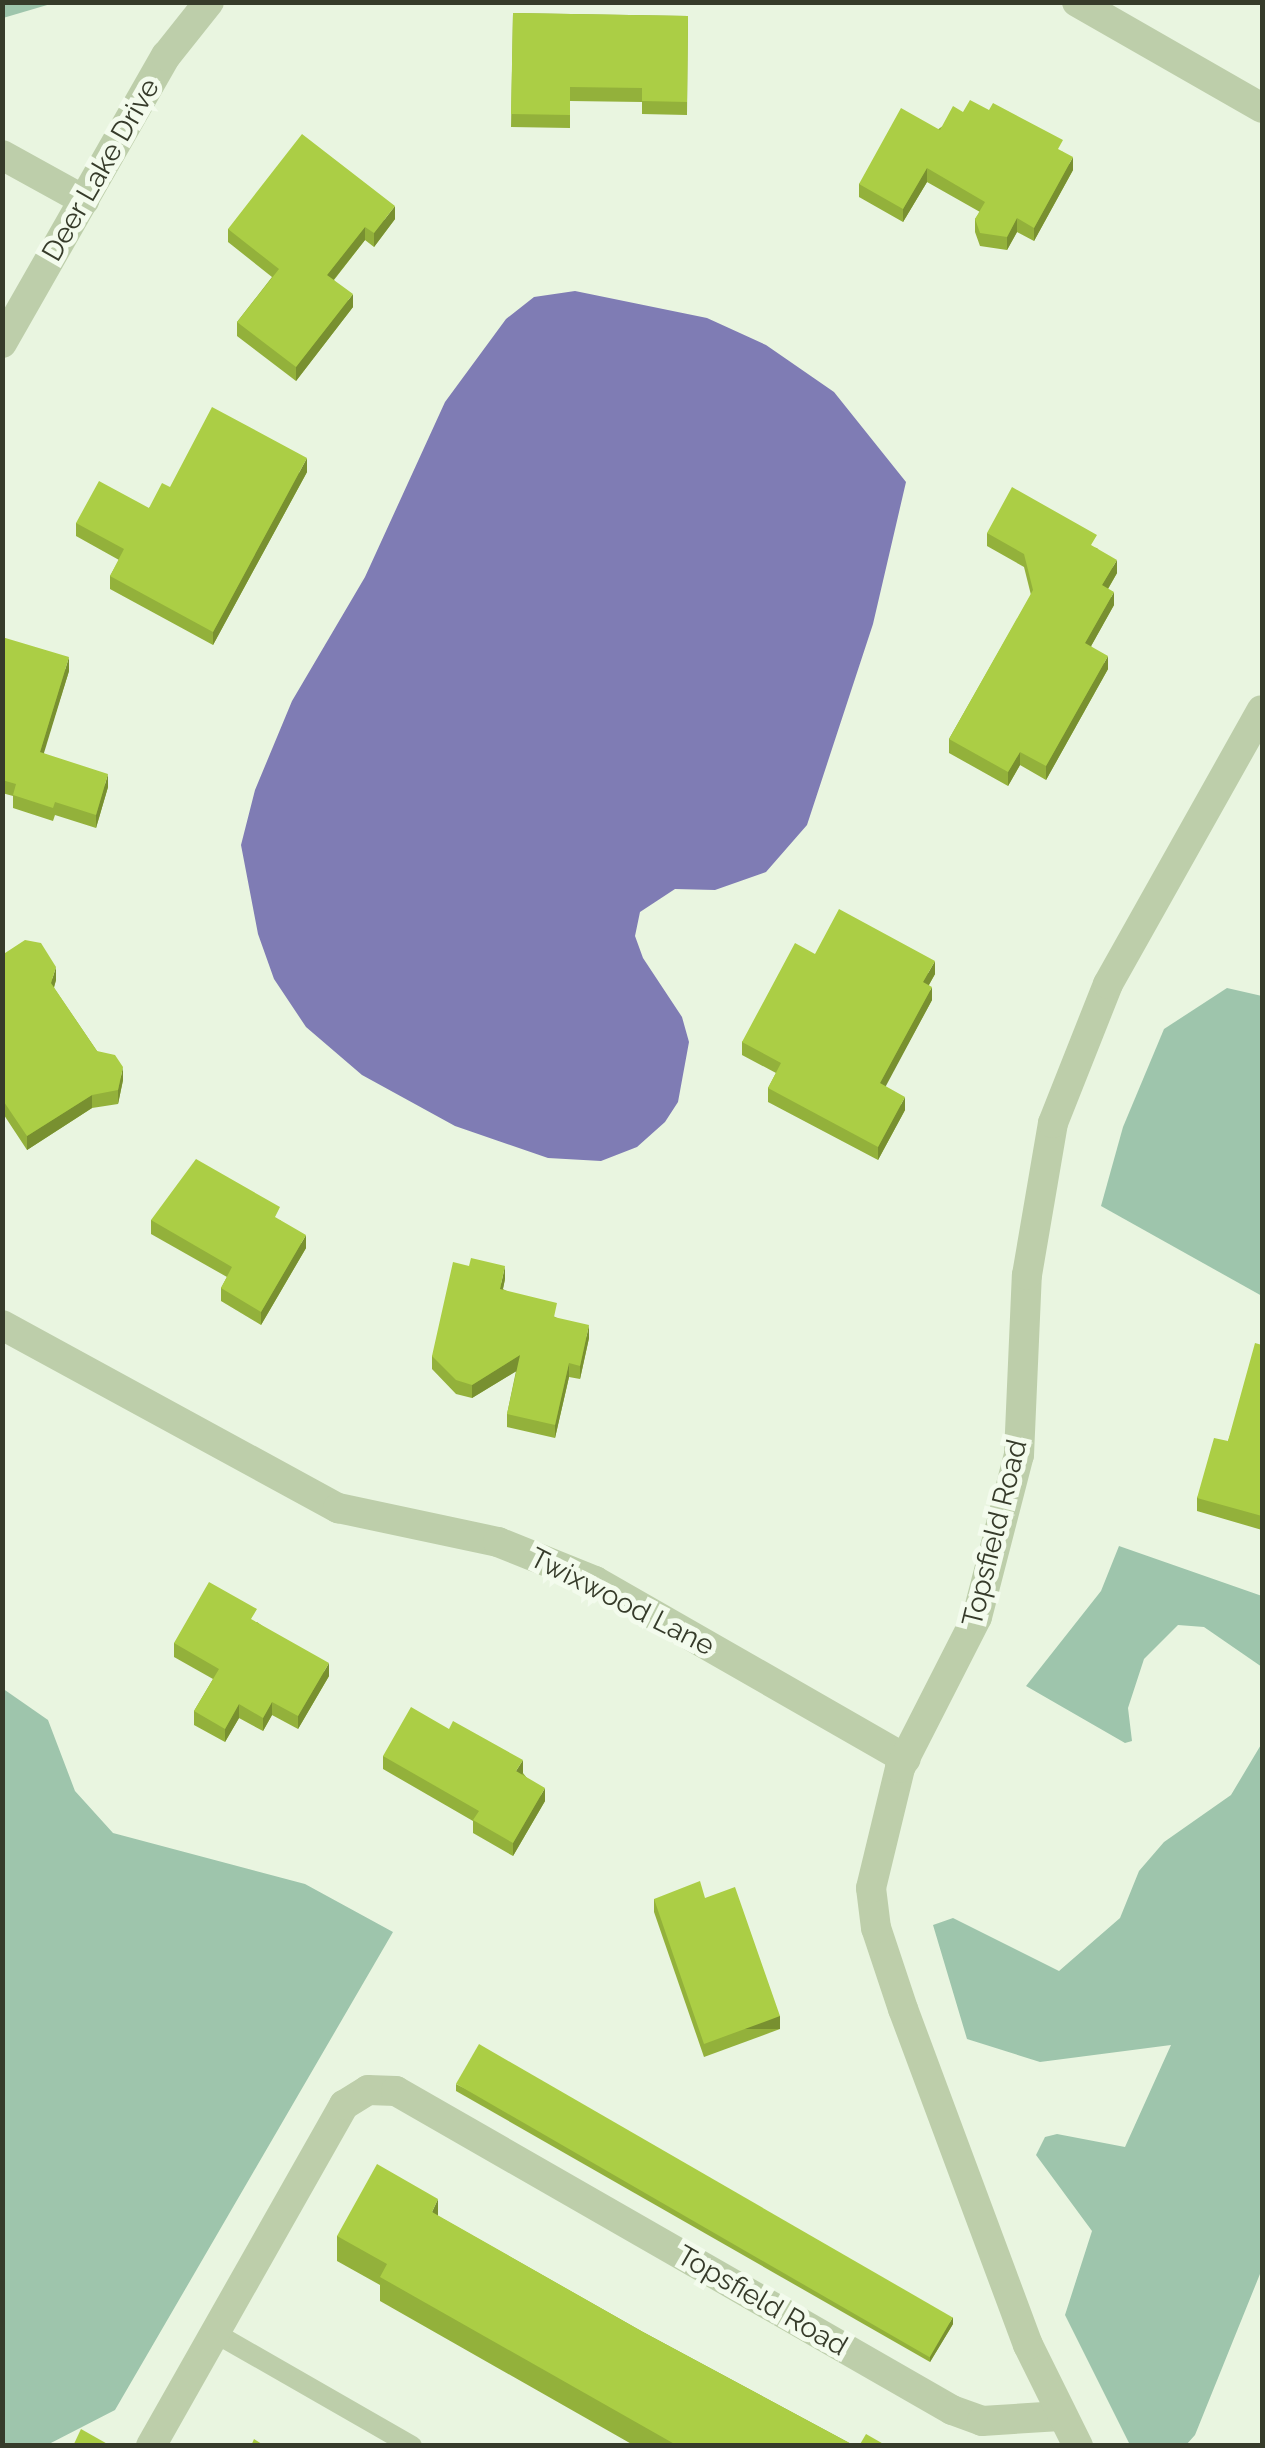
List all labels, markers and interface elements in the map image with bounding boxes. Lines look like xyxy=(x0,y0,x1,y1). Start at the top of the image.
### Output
street label: Deer Lake Drive xyxy=(35,72,167,268)
street label: Topsfield Road xyxy=(956,1436,1034,1630)
street label: Twixwood Lane xyxy=(524,1541,720,1663)
street label: Topsfield Road xyxy=(671,2239,853,2363)

